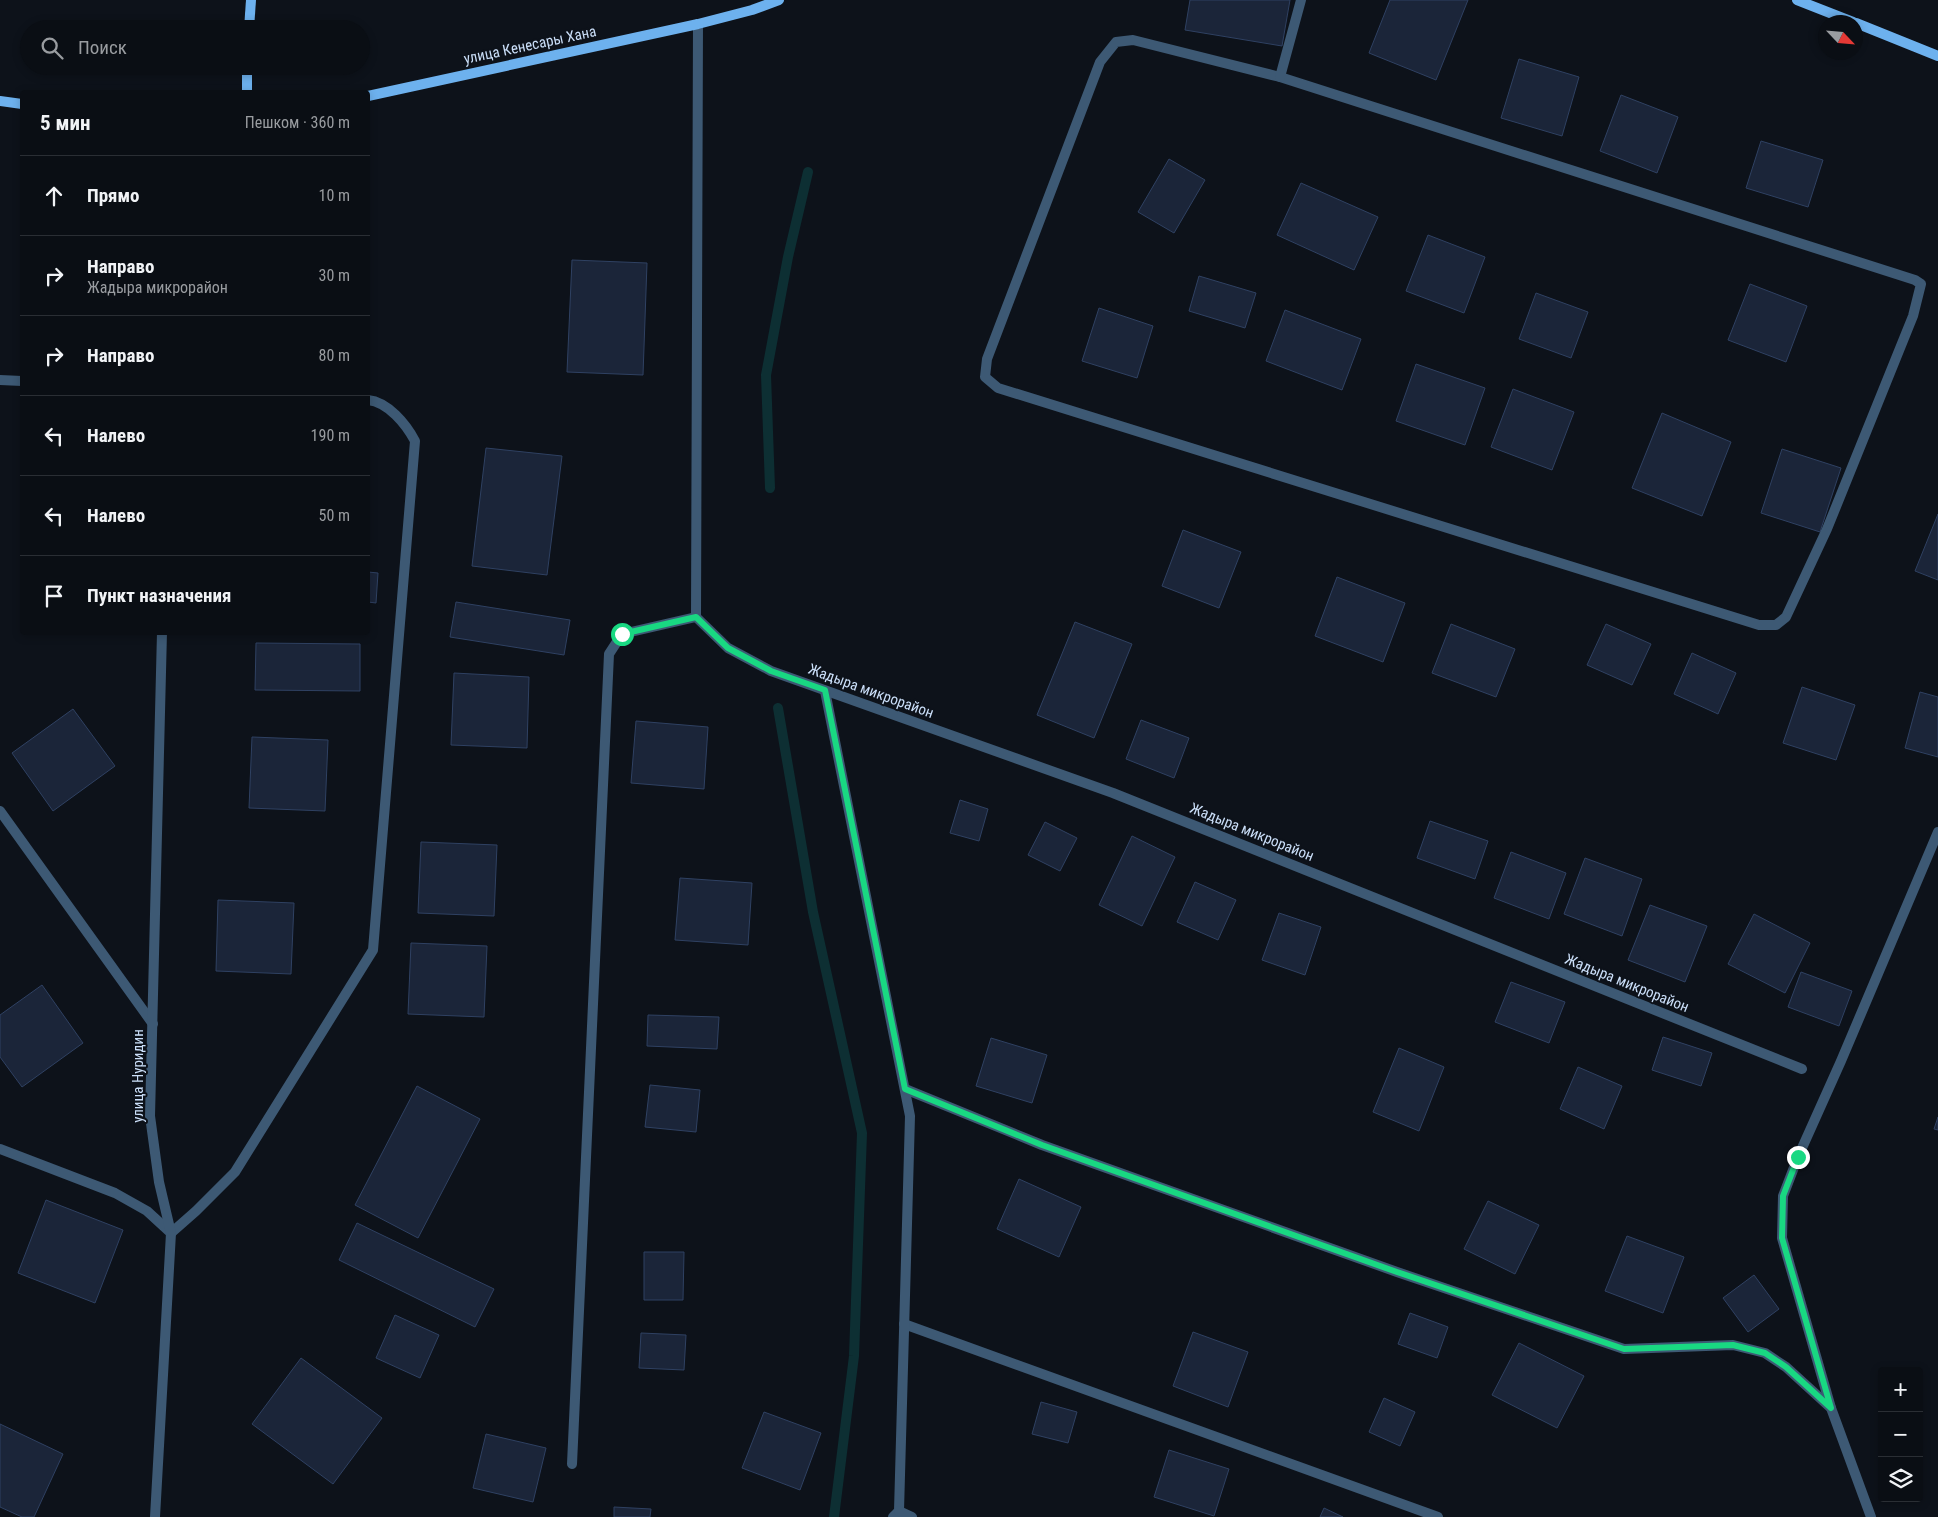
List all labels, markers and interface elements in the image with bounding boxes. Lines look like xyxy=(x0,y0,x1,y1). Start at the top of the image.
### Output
north arrow xyxy=(1818,15,1863,60)
search box xyxy=(20,20,370,75)
street label: улица Кенесары Хана xyxy=(462,22,598,68)
icon: search xyxy=(38,34,66,62)
text: Поиск xyxy=(78,36,127,59)
text: 5 мин xyxy=(40,111,90,135)
text: Пешком · 360 m xyxy=(245,113,350,132)
icon: ahead xyxy=(40,182,68,210)
text: Прямо xyxy=(87,184,140,207)
text: 10 m xyxy=(318,186,350,205)
text: Направо xyxy=(87,255,154,278)
icon: right xyxy=(40,262,68,290)
text: 30 m xyxy=(318,266,350,285)
text: Жадыра микрорайон xyxy=(87,278,228,297)
icon: right xyxy=(40,342,68,370)
text: Направо xyxy=(87,344,154,367)
text: 80 m xyxy=(318,346,350,365)
icon: left xyxy=(40,422,68,450)
text: Налево xyxy=(87,424,145,447)
text: 190 m xyxy=(311,426,350,445)
icon: left xyxy=(40,502,68,530)
text: Налево xyxy=(87,504,145,527)
text: 50 m xyxy=(318,506,350,525)
icon: arrive xyxy=(40,582,68,610)
text: Пункт назначения xyxy=(87,584,231,607)
route start xyxy=(611,623,634,646)
street label: Жадыра микрорайон xyxy=(806,660,936,722)
street label: Жадыра микрорайон xyxy=(1187,799,1317,865)
street label: Жадыра микрорайон xyxy=(1562,950,1692,1016)
street label: улица Нуридин xyxy=(129,1029,147,1123)
route end xyxy=(1787,1146,1810,1169)
map controls xyxy=(1878,1367,1923,1502)
button: + xyxy=(1878,1367,1923,1412)
button: − xyxy=(1878,1412,1923,1457)
button: layers xyxy=(1878,1457,1923,1502)

